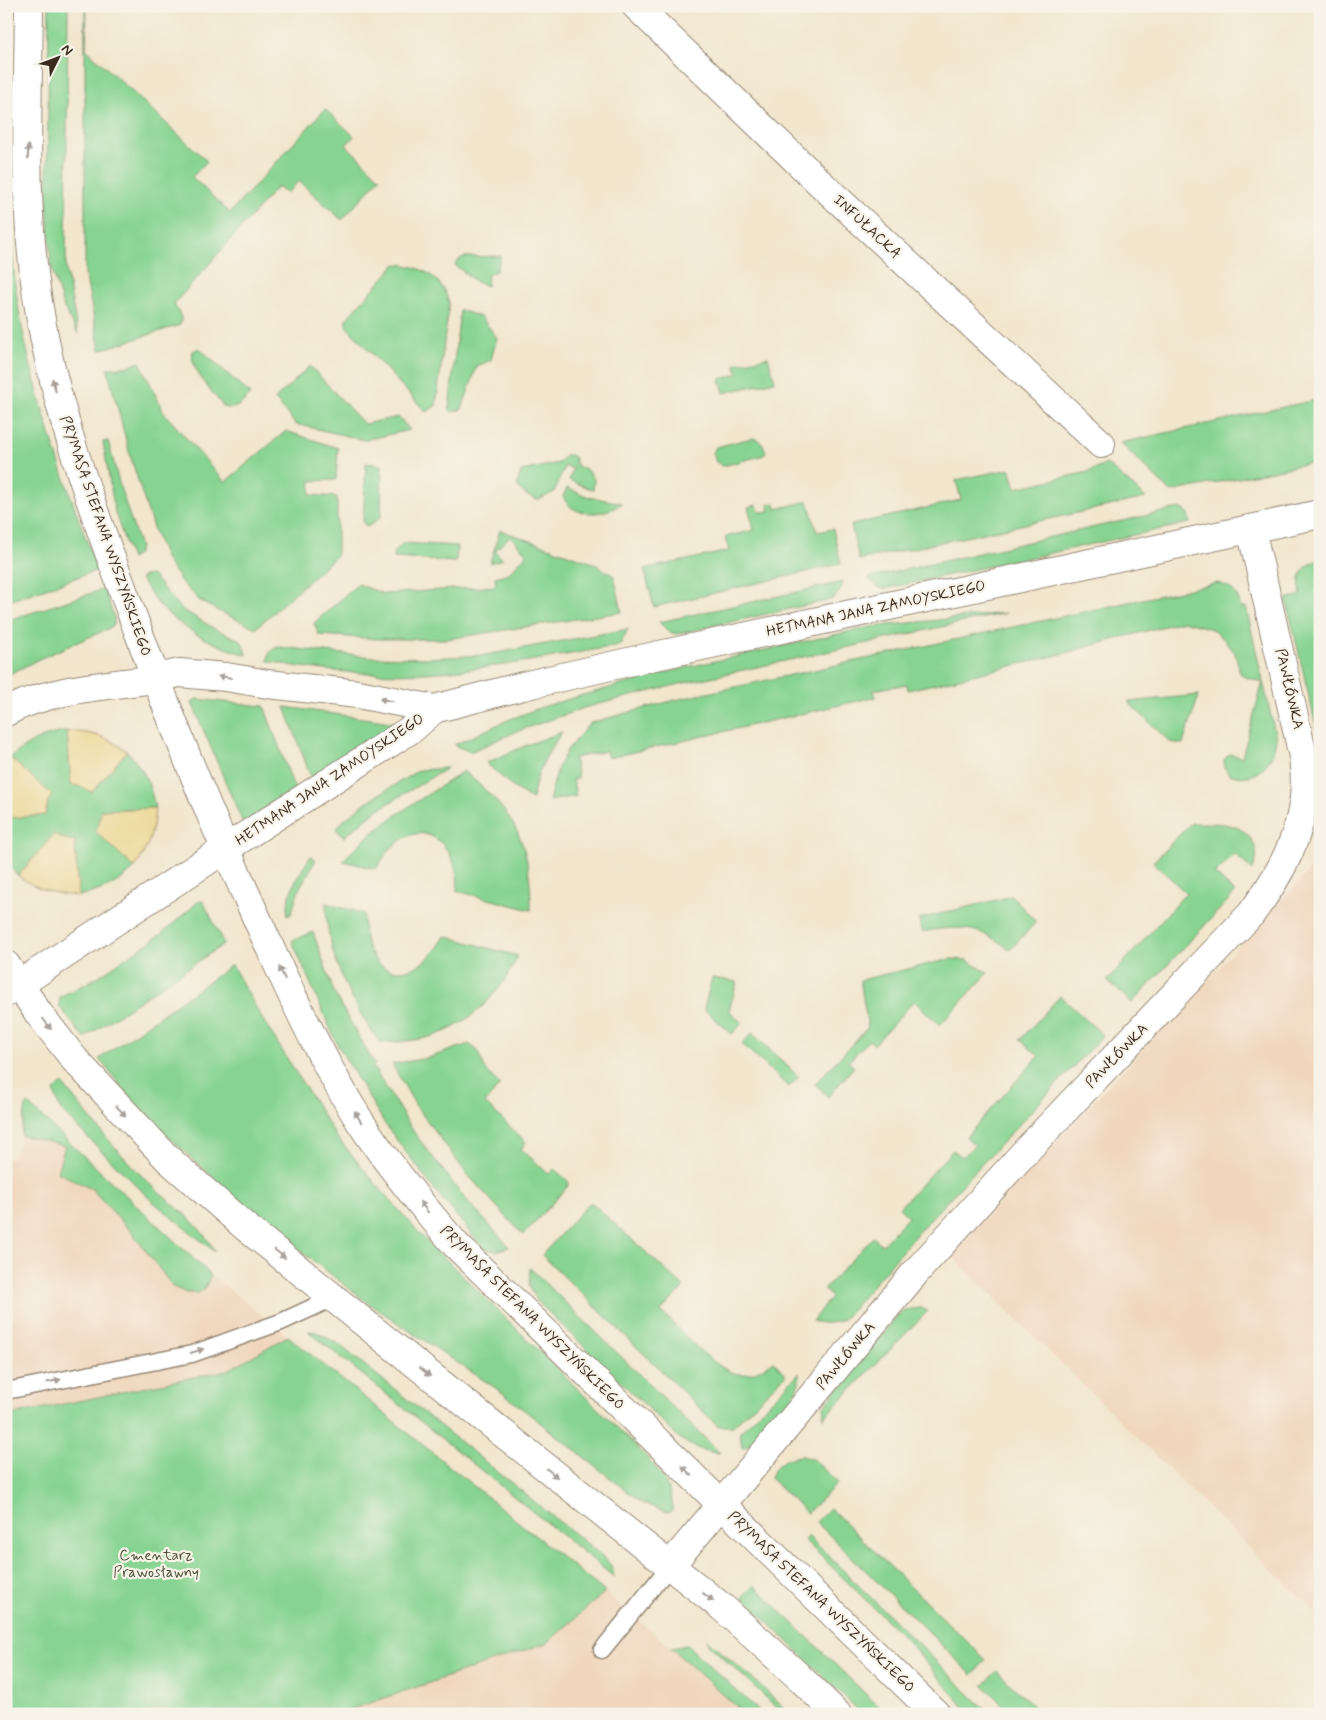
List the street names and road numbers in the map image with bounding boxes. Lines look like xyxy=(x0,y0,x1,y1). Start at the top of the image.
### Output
street label: INFUŁACKA xyxy=(829,190,905,264)
street label: PRYMASA STEFANA WYSZYŃSKIEGO xyxy=(54,413,156,659)
street label: HETMANA JANA ZAMOYSKIEGO xyxy=(765,576,987,642)
street label: PAWŁÓWKA xyxy=(1270,647,1308,731)
street label: HETMANA JANA ZAMOYSKIEGO xyxy=(232,709,428,851)
street label: PAWŁÓWKA xyxy=(1081,1019,1153,1093)
street label: PRYMASA STEFANA WYSZYŃSKIEGO xyxy=(435,1221,629,1415)
street label: PAWŁÓWKA xyxy=(812,1318,880,1394)
street label: PRYMASA STEFANA WYSZYŃSKIEGO xyxy=(723,1507,919,1697)

